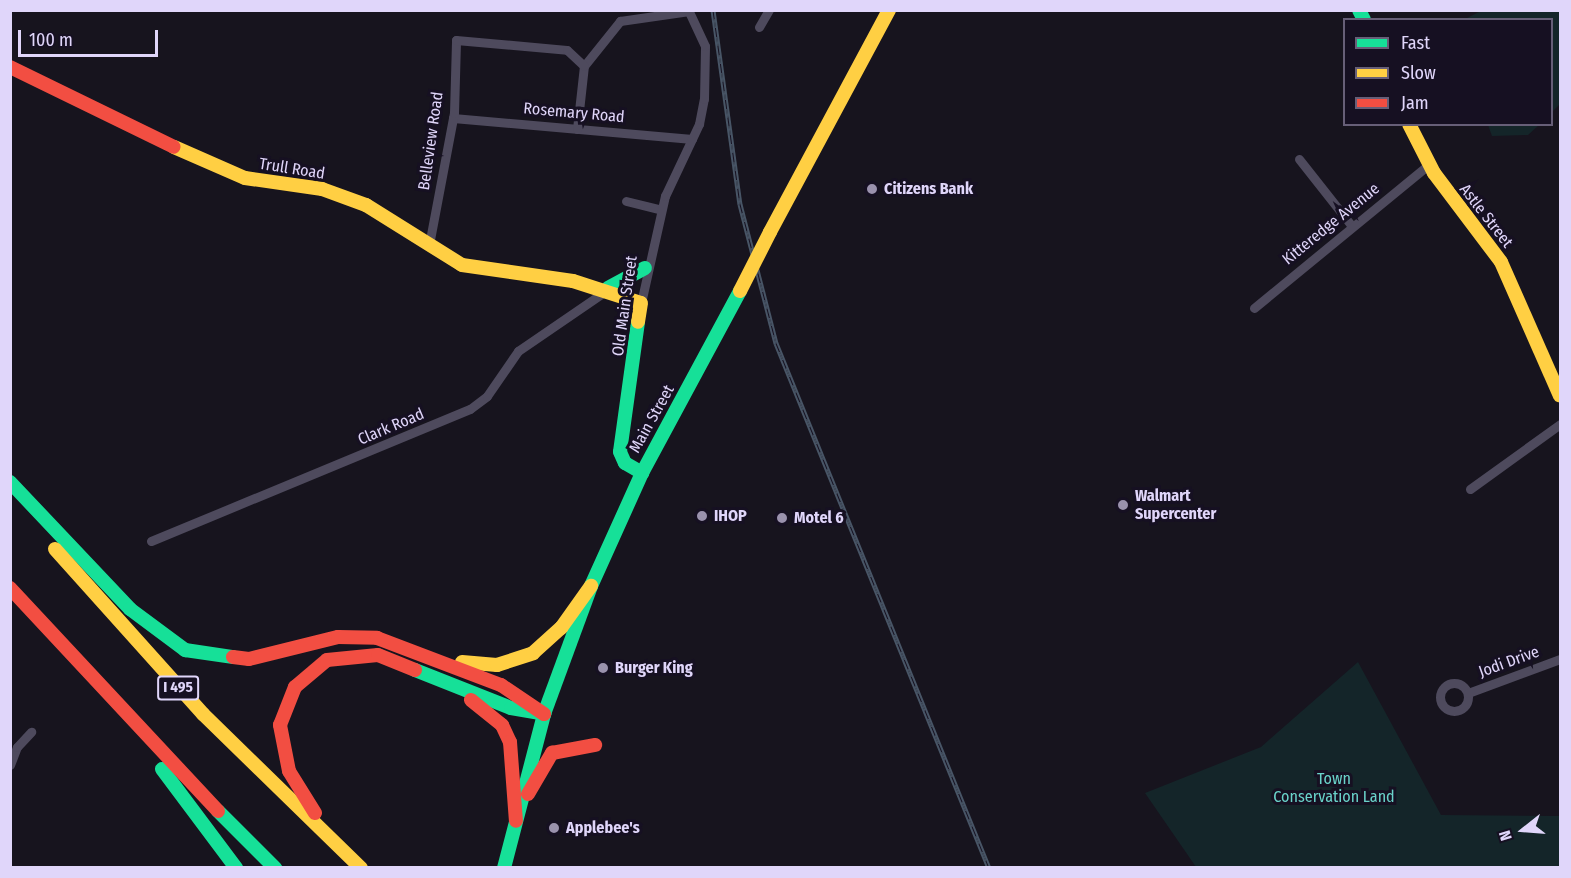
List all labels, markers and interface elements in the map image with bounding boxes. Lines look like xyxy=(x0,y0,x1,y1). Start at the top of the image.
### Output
scale bar xyxy=(21,18,160,56)
legend xyxy=(1343,18,1553,126)
text: 100 m xyxy=(29,29,73,51)
text: Fast xyxy=(1401,32,1430,54)
text: Slow xyxy=(1401,62,1436,84)
street label: Belleview Road xyxy=(415,90,447,192)
text: Jam xyxy=(1401,92,1429,114)
street label: Rosemary Road xyxy=(523,99,625,127)
street label: Trull Road xyxy=(258,154,326,184)
place label: Citizens Bank xyxy=(884,179,973,199)
street label: Kitteredge Avenue xyxy=(1279,179,1383,269)
street label: Astle Street xyxy=(1455,180,1517,252)
marker: Citizens Bank xyxy=(865,182,879,196)
street label: Old Main Street xyxy=(608,255,642,357)
street label: Main Street xyxy=(625,382,679,456)
street label: Clark Road xyxy=(355,405,427,449)
place label: Walmart Supercenter xyxy=(1135,486,1216,524)
marker: Walmart Supercenter xyxy=(1116,498,1130,512)
place label: IHOP xyxy=(714,506,747,526)
place label: Motel 6 xyxy=(794,508,844,528)
marker: IHOP xyxy=(695,509,709,523)
marker: Motel 6 xyxy=(775,511,789,525)
street label: Jodi Drive xyxy=(1476,642,1542,682)
place label: Burger King xyxy=(615,658,693,678)
marker: Burger King xyxy=(596,661,610,675)
road number: I 495 xyxy=(157,676,199,700)
park label: Town Conservation Land xyxy=(1273,769,1395,807)
north arrow xyxy=(1493,800,1553,860)
place label: Applebee's xyxy=(566,818,640,838)
marker: Applebee's xyxy=(547,821,561,835)
text: N xyxy=(1495,828,1516,843)

